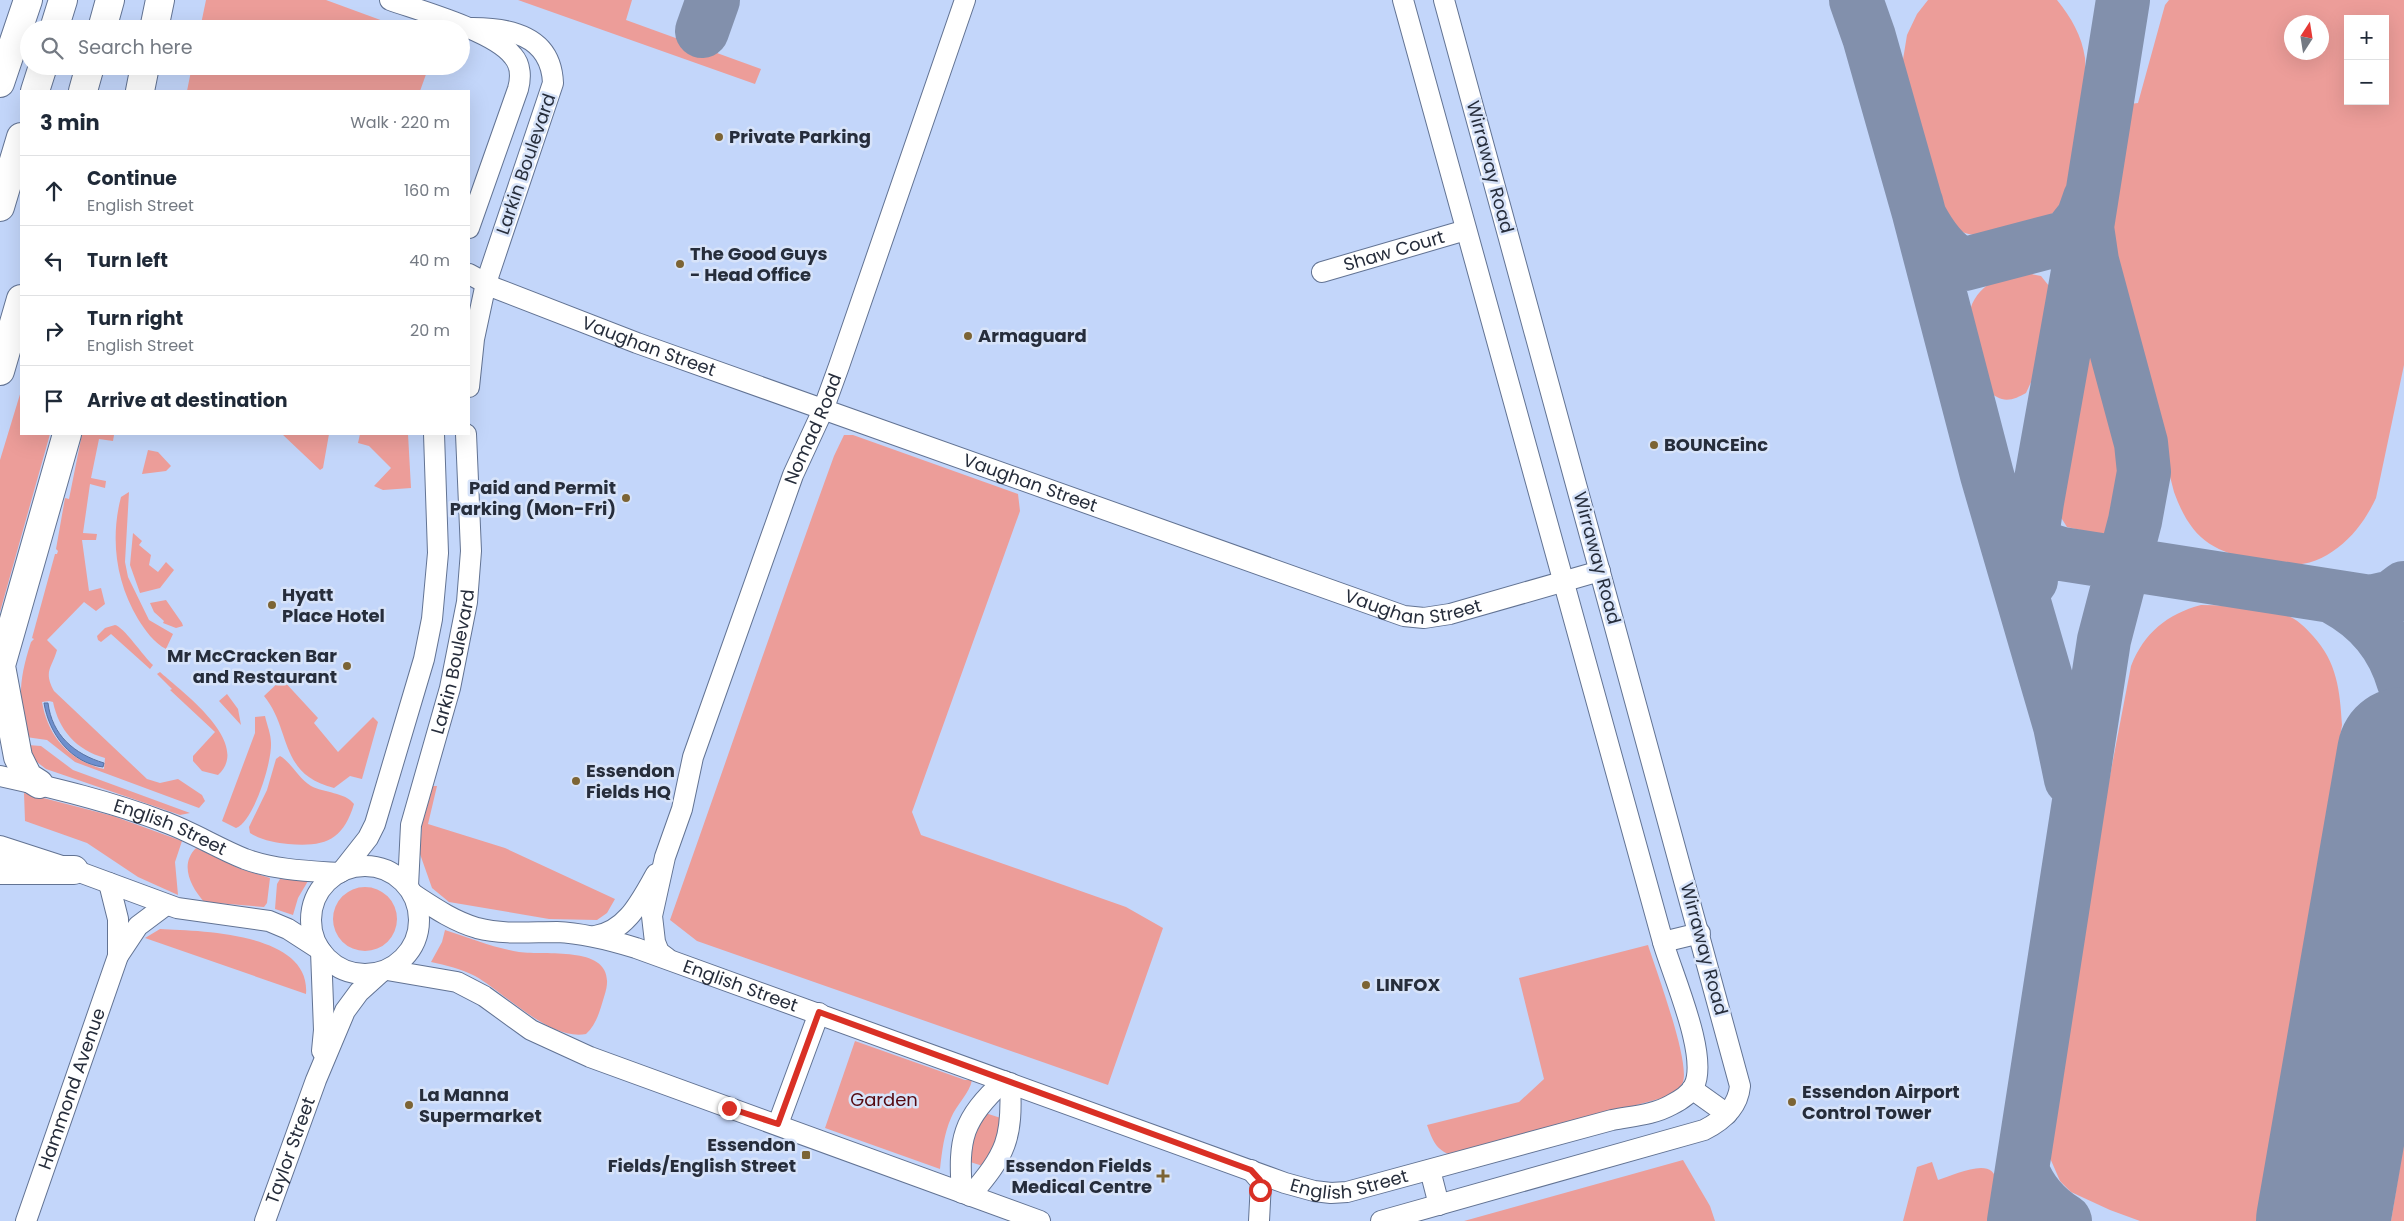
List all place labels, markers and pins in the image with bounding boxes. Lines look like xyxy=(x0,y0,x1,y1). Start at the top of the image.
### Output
place label: Private Parking xyxy=(729,124,871,149)
marker: Private Parking xyxy=(713,131,725,143)
place label: The Good Guys - Head Office xyxy=(690,241,828,287)
marker: The Good Guys - Head Office xyxy=(674,258,686,270)
place label: Armaguard xyxy=(978,323,1087,348)
marker: Armaguard xyxy=(962,330,974,342)
place label: BOUNCEinc xyxy=(1664,432,1768,457)
marker: BOUNCEinc xyxy=(1648,439,1660,451)
place label: Paid and Permit Parking (Mon-Fri) xyxy=(450,475,616,521)
marker: Paid and Permit Parking (Mon-Fri) xyxy=(620,492,632,504)
place label: Hyatt Place Hotel xyxy=(282,582,385,628)
marker: Hyatt Place Hotel xyxy=(266,599,278,611)
place label: Mr McCracken Bar and Restaurant xyxy=(167,643,337,689)
marker: Mr McCracken Bar and Restaurant xyxy=(341,660,353,672)
place label: Essendon Fields HQ xyxy=(586,758,675,804)
marker: Essendon Fields HQ xyxy=(570,775,582,787)
place label: LINFOX xyxy=(1376,972,1440,997)
marker: LINFOX xyxy=(1360,979,1372,991)
place label: Essendon Airport Control Tower xyxy=(1802,1079,1960,1125)
place label: La Manna Supermarket xyxy=(419,1082,542,1128)
marker: Essendon Airport Control Tower xyxy=(1786,1096,1798,1108)
marker: La Manna Supermarket xyxy=(403,1099,415,1111)
place label: Essendon Fields/English Street xyxy=(608,1132,796,1178)
marker: Essendon Fields/English Street xyxy=(800,1149,812,1161)
place label: Essendon Fields Medical Centre xyxy=(1005,1153,1152,1199)
marker: Essendon Fields Medical Centre xyxy=(1156,1169,1170,1183)

